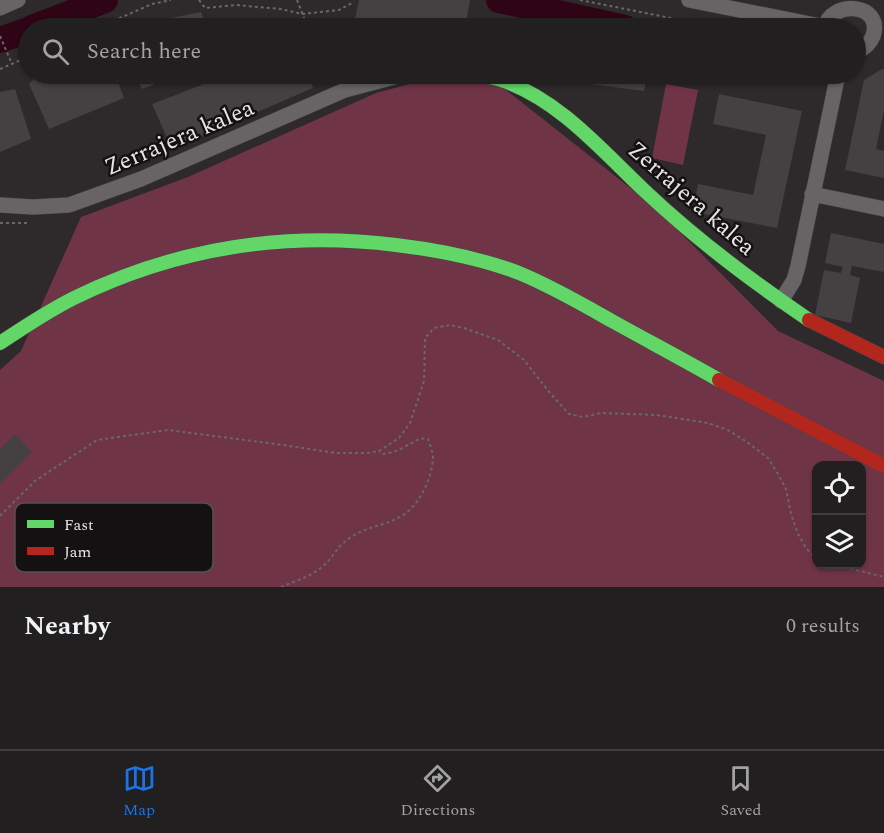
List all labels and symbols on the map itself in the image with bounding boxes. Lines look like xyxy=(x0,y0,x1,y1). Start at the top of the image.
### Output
street label: Zerrajera kalea xyxy=(99,90,260,186)
street label: Zerrajera kalea xyxy=(619,133,764,265)
legend xyxy=(15,503,213,572)
text: Fast xyxy=(64,513,94,537)
text: Jam xyxy=(64,540,92,564)

